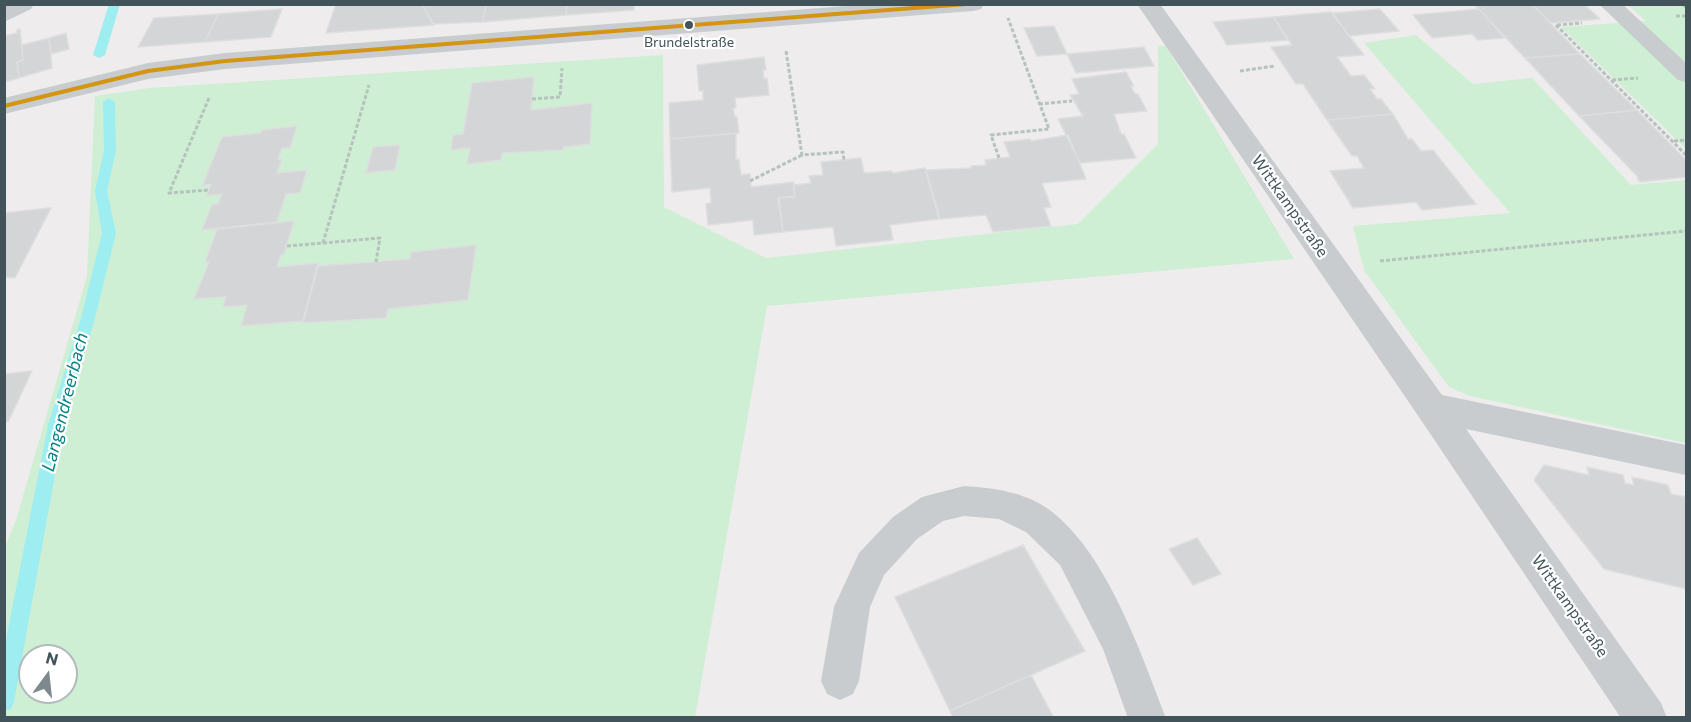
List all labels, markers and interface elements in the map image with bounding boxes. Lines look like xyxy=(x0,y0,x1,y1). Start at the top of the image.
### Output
marker: Brundelstraße xyxy=(683,19,695,31)
place label: Brundelstraße xyxy=(644,34,734,50)
street label: Wittkampstraße xyxy=(1248,151,1332,261)
water label: Langendreerbach xyxy=(37,330,93,474)
street label: Wittkampstraße xyxy=(1528,551,1612,661)
north arrow xyxy=(18,644,78,704)
text: N xyxy=(44,647,61,669)

